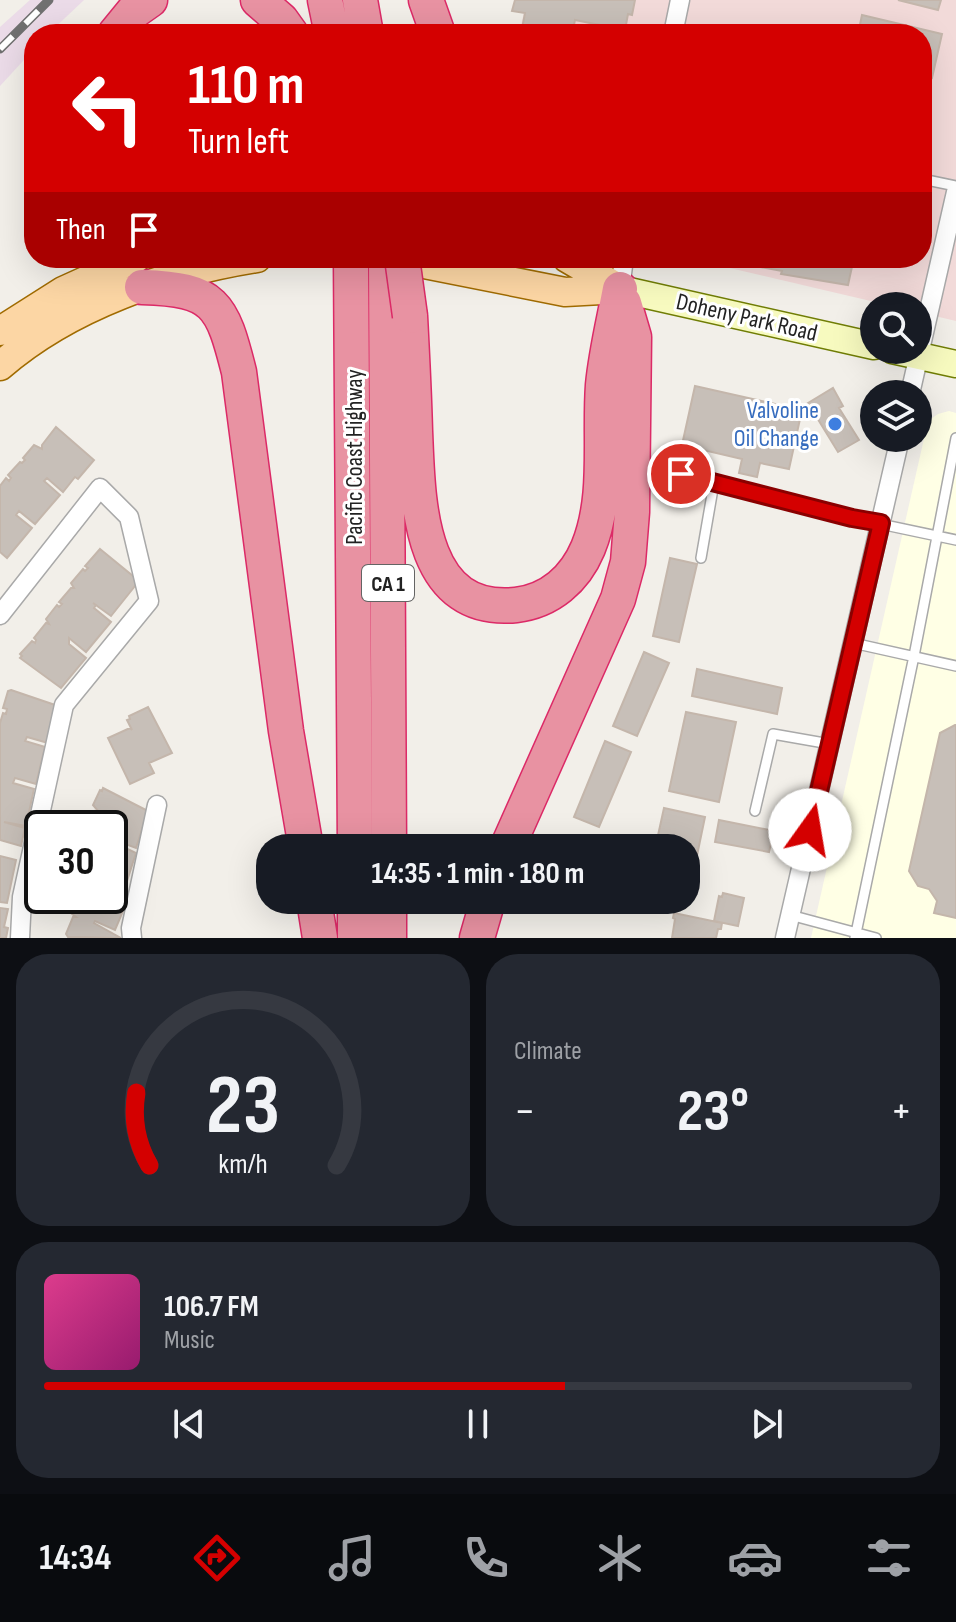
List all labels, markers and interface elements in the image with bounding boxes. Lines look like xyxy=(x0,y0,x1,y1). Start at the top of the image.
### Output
text: 110 m xyxy=(188,53,304,120)
icon: left xyxy=(56,56,160,160)
text: Turn left xyxy=(188,121,289,164)
icon: arrive xyxy=(122,208,166,252)
text: Then xyxy=(56,212,106,248)
street label: Doheny Park Road xyxy=(674,287,820,348)
map controls xyxy=(860,292,932,452)
button: search xyxy=(860,292,932,364)
street label: Pacific Coast Highway xyxy=(340,369,369,545)
button: layers xyxy=(860,380,932,452)
place label: Valvoline Oil Change xyxy=(734,396,819,453)
marker: Valvoline Oil Change xyxy=(826,415,844,433)
pin xyxy=(647,440,715,508)
icon: arrive xyxy=(659,452,703,496)
road number: CA 1 xyxy=(362,565,414,601)
position arrow xyxy=(768,788,852,872)
speed limit sign: 30 xyxy=(24,810,128,914)
text: 14:35 · 1 min · 180 m xyxy=(372,856,584,892)
text: Climate xyxy=(514,1036,582,1067)
text: 23 xyxy=(206,1057,280,1157)
text: 23° xyxy=(677,1076,749,1148)
text: − xyxy=(514,1085,536,1138)
text: + xyxy=(890,1085,912,1138)
text: km/h xyxy=(218,1147,268,1182)
text: 106.7 FM xyxy=(164,1289,259,1325)
text: Music xyxy=(164,1325,215,1356)
icon: previous xyxy=(167,1402,211,1446)
icon: pause xyxy=(456,1402,500,1446)
icon: next xyxy=(745,1402,789,1446)
icon: directions xyxy=(189,1530,245,1586)
icon: music xyxy=(324,1530,380,1586)
icon: phone xyxy=(458,1530,514,1586)
icon: climate xyxy=(592,1530,648,1586)
icon: car xyxy=(727,1530,783,1586)
icon: filters xyxy=(861,1530,917,1586)
text: 14:34 xyxy=(39,1537,111,1580)

